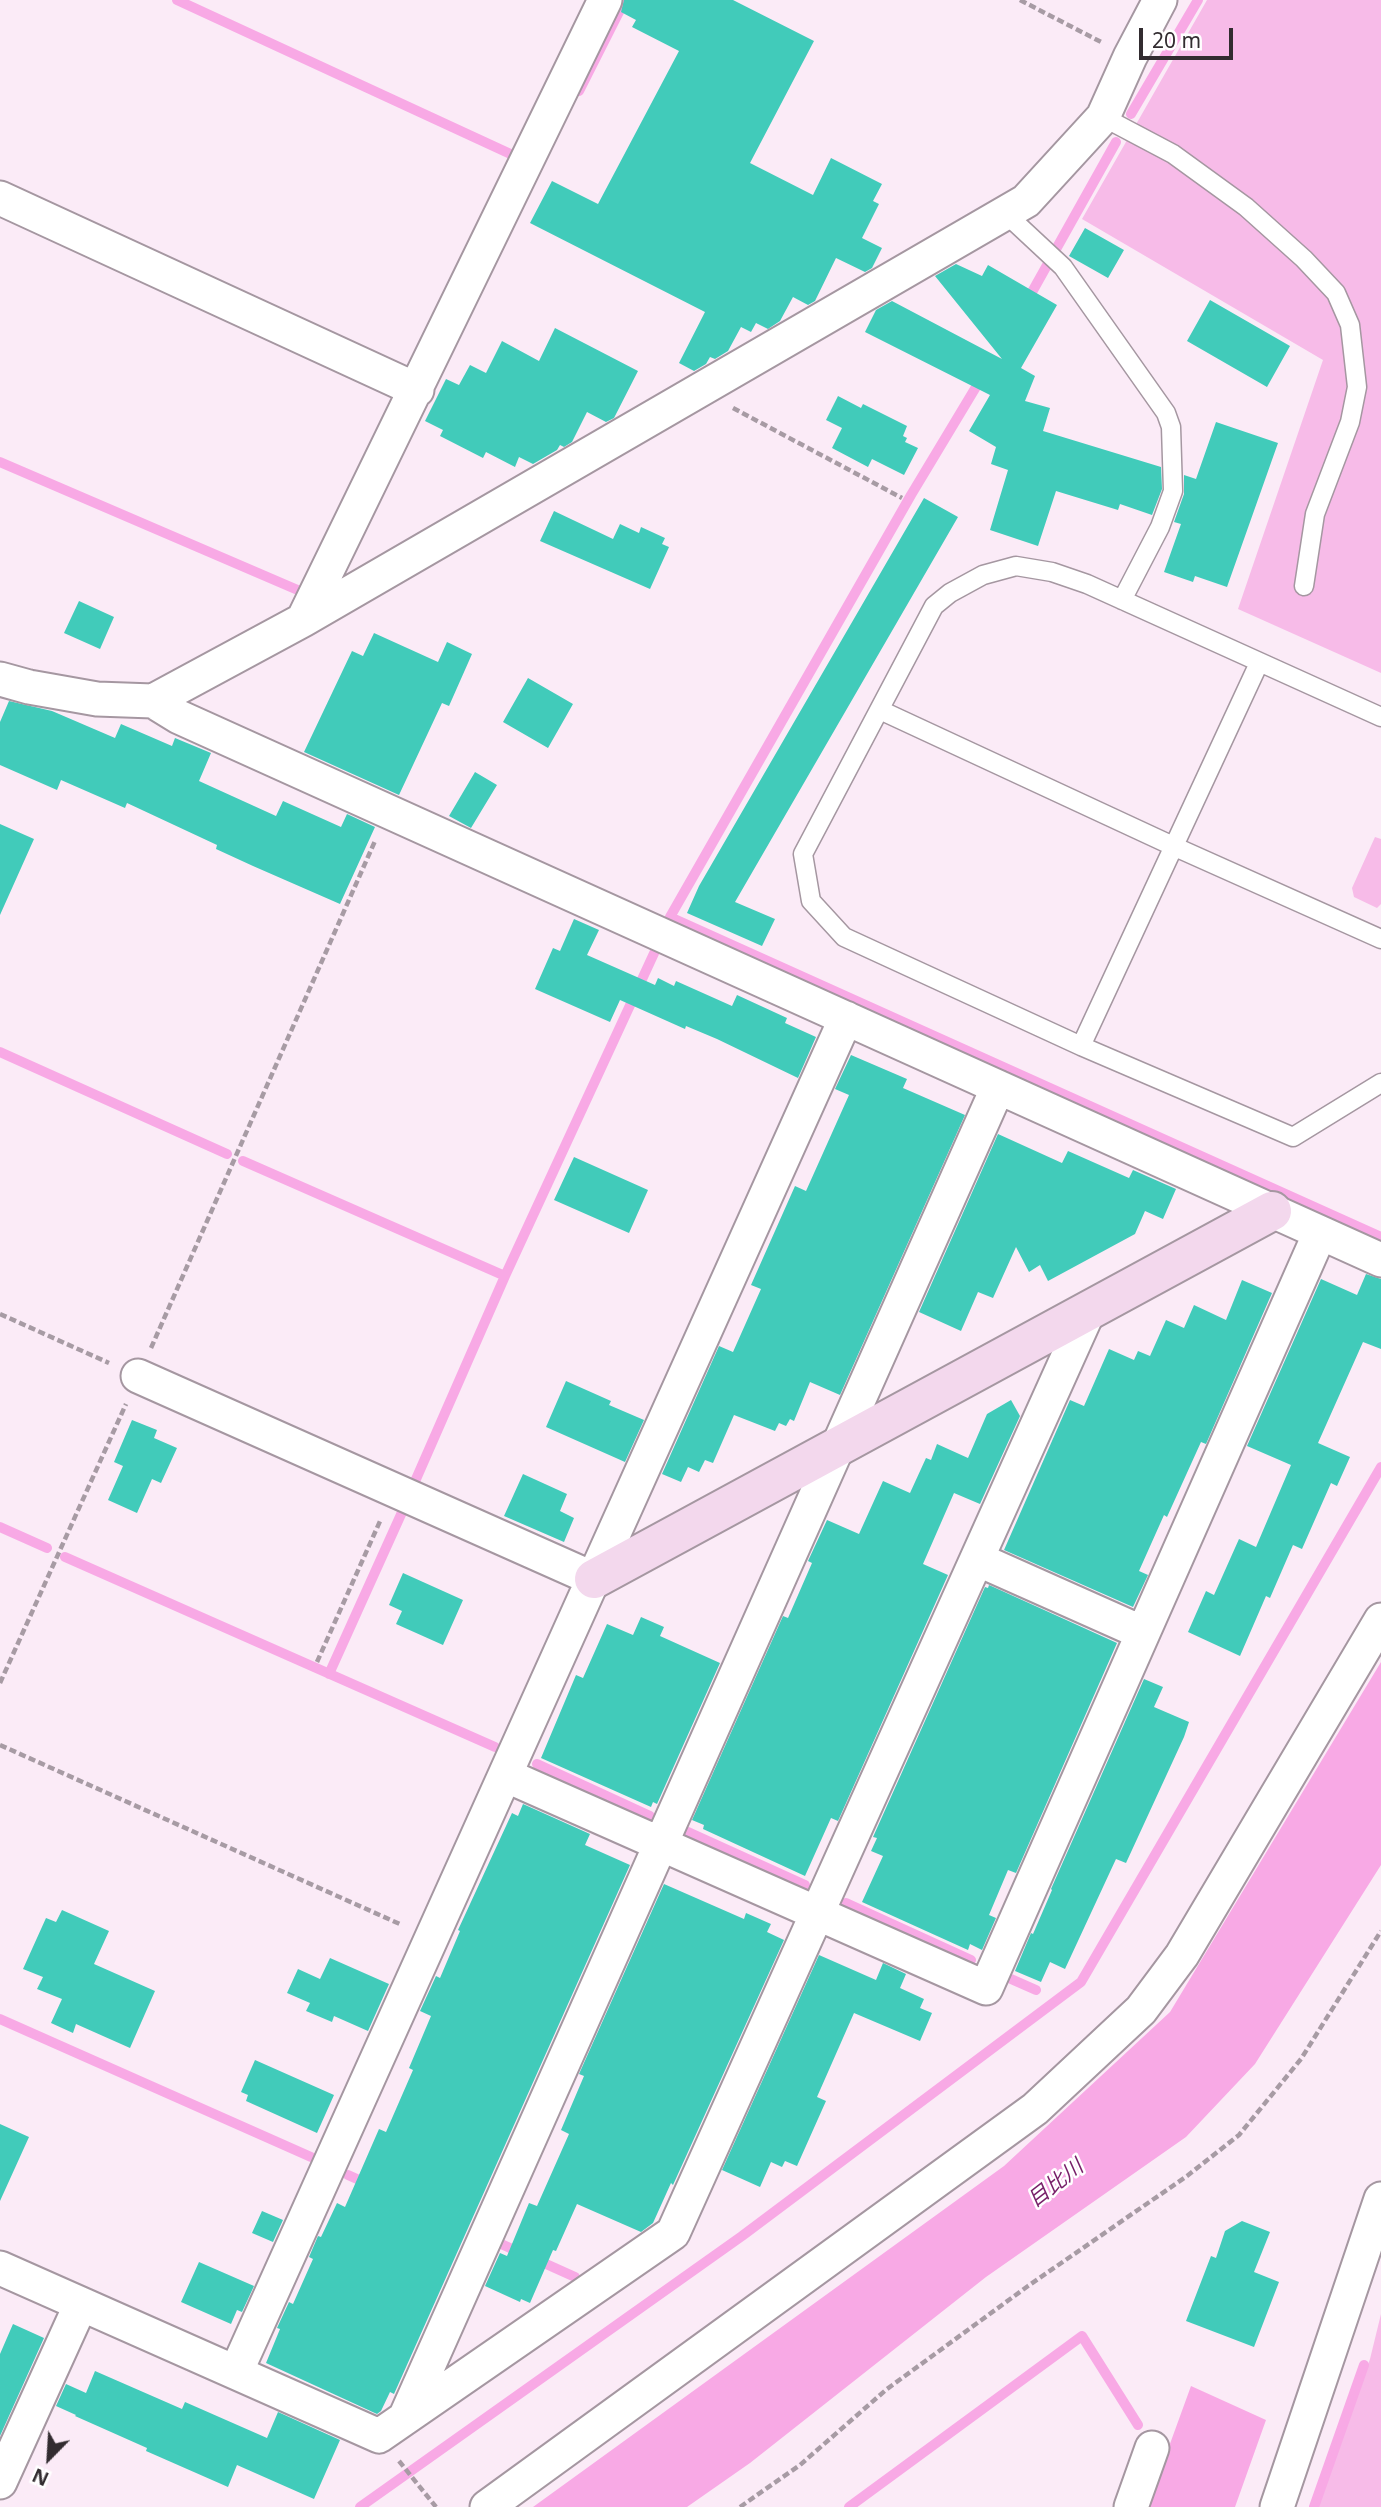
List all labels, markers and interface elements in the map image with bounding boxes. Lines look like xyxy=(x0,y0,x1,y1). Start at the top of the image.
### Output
scale bar xyxy=(1143,14,1238,58)
text: 20 m xyxy=(1152,26,1201,54)
water label: 目比川 xyxy=(1023,2155,1089,2213)
north arrow xyxy=(14,2423,84,2493)
text: N xyxy=(28,2462,53,2492)

